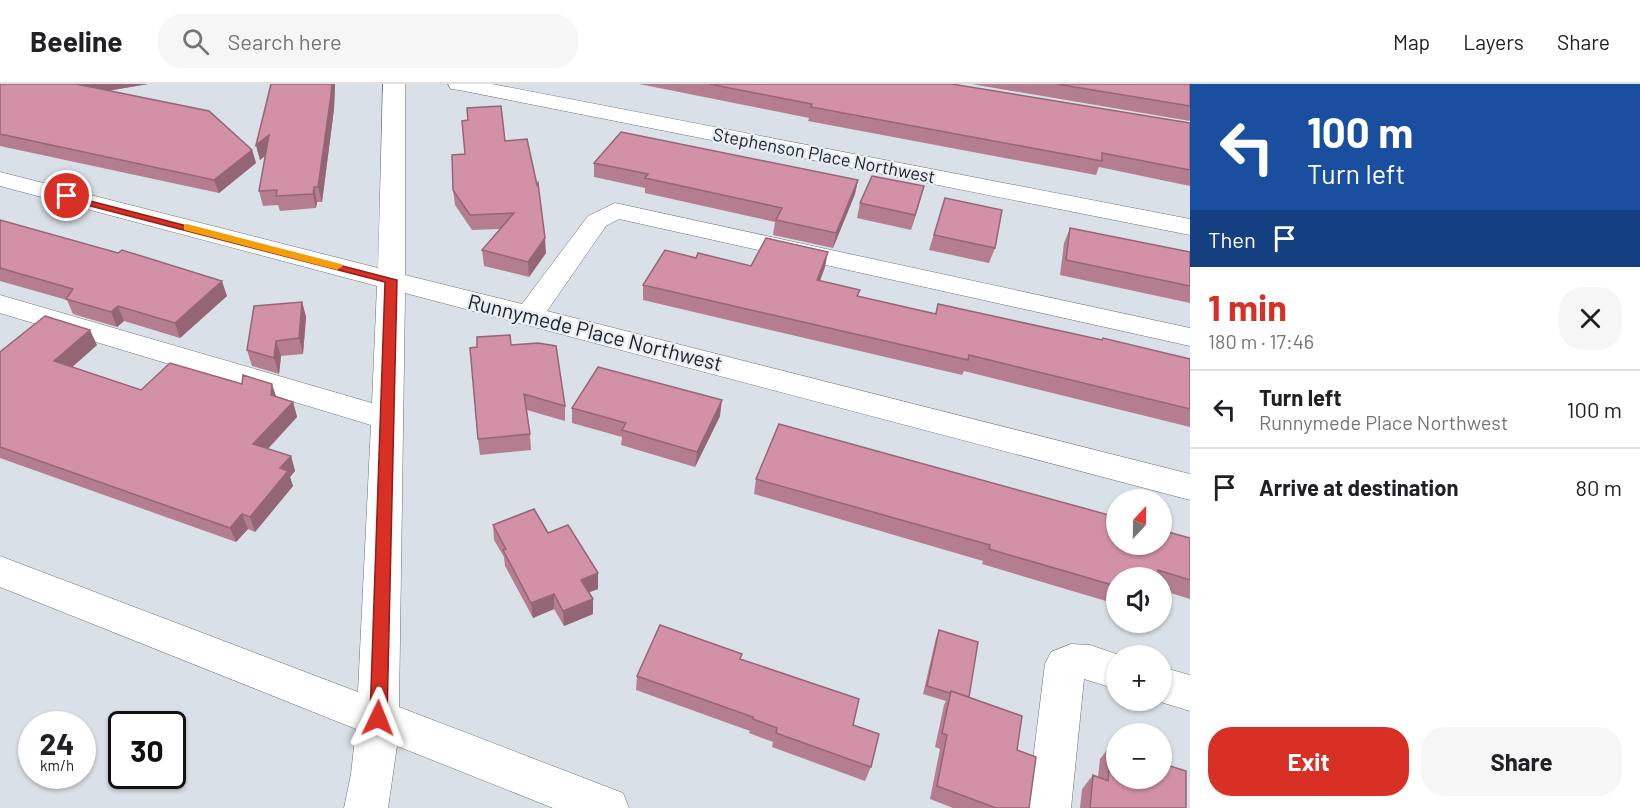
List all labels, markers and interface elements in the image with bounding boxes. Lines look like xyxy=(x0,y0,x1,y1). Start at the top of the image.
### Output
search box xyxy=(158,14,578,68)
text: Beeline xyxy=(30,24,122,58)
icon: search xyxy=(179,25,212,58)
text: Search here xyxy=(227,28,342,54)
text: Map xyxy=(1393,29,1430,54)
text: Layers xyxy=(1463,29,1524,54)
text: Share xyxy=(1557,29,1610,54)
text: 100 m xyxy=(1307,106,1413,156)
icon: left xyxy=(1208,108,1286,186)
street label: Stephenson Place Northwest xyxy=(711,123,937,187)
text: Turn left xyxy=(1307,157,1405,189)
pin xyxy=(41,170,92,221)
icon: arrive xyxy=(50,179,83,212)
icon: arrive xyxy=(1268,222,1301,255)
text: Then xyxy=(1208,226,1256,252)
text: 1 min xyxy=(1208,285,1287,328)
button: close xyxy=(1559,287,1622,350)
street label: Runnymede Place Northwest xyxy=(465,288,725,375)
text: 180 m · 17:46 xyxy=(1208,329,1314,353)
text: Turn left xyxy=(1259,384,1342,410)
icon: left xyxy=(1208,393,1241,426)
text: 100 m xyxy=(1567,396,1622,422)
text: Runnymede Place Northwest xyxy=(1259,410,1508,434)
icon: arrive xyxy=(1208,471,1241,504)
text: Arrive at destination xyxy=(1259,474,1458,500)
text: 80 m xyxy=(1576,474,1622,500)
north arrow xyxy=(1106,489,1172,555)
map controls xyxy=(1106,489,1172,789)
button: sound xyxy=(1106,567,1172,633)
button: + xyxy=(1106,645,1172,711)
position arrow xyxy=(346,686,410,750)
speed limit sign: 30 xyxy=(108,711,186,789)
button: − xyxy=(1106,723,1172,789)
text: 24 xyxy=(40,725,74,761)
button: Exit xyxy=(1208,727,1409,796)
button: Share xyxy=(1421,727,1622,796)
text: km/h xyxy=(40,756,74,774)

